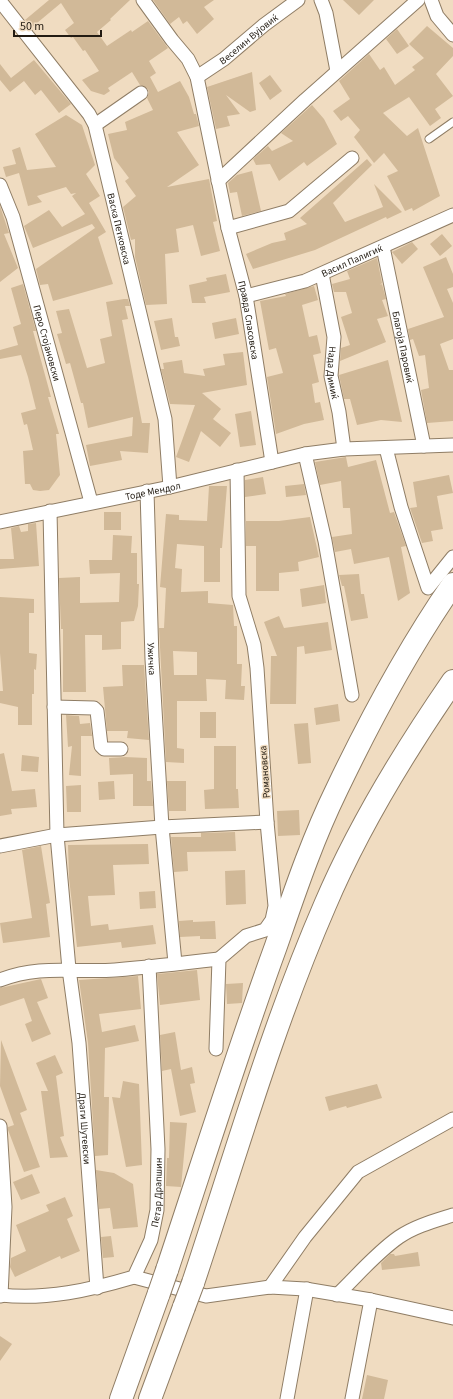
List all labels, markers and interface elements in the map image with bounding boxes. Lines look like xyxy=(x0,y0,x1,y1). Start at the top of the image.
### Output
street label: Веселин Вујовиќ xyxy=(217,11,281,68)
scale bar xyxy=(14,12,101,38)
text: 50 m xyxy=(20,18,44,35)
street label: Васка Петковска xyxy=(103,192,134,266)
street label: Васил Палигиќ xyxy=(319,241,385,281)
street label: Правда Спасовска xyxy=(234,279,262,361)
street label: Перо Стојановски xyxy=(29,303,64,383)
street label: Благоја Паровиќ xyxy=(388,310,417,384)
street label: Нада Димиќ xyxy=(323,346,342,401)
street label: Тоде Мендол xyxy=(124,479,182,504)
street label: Ужичка xyxy=(144,643,159,676)
street label: Романовска xyxy=(256,745,274,799)
street label: Драги Шутевски xyxy=(75,1092,94,1165)
street label: Петар Драпшин xyxy=(148,1157,166,1229)

